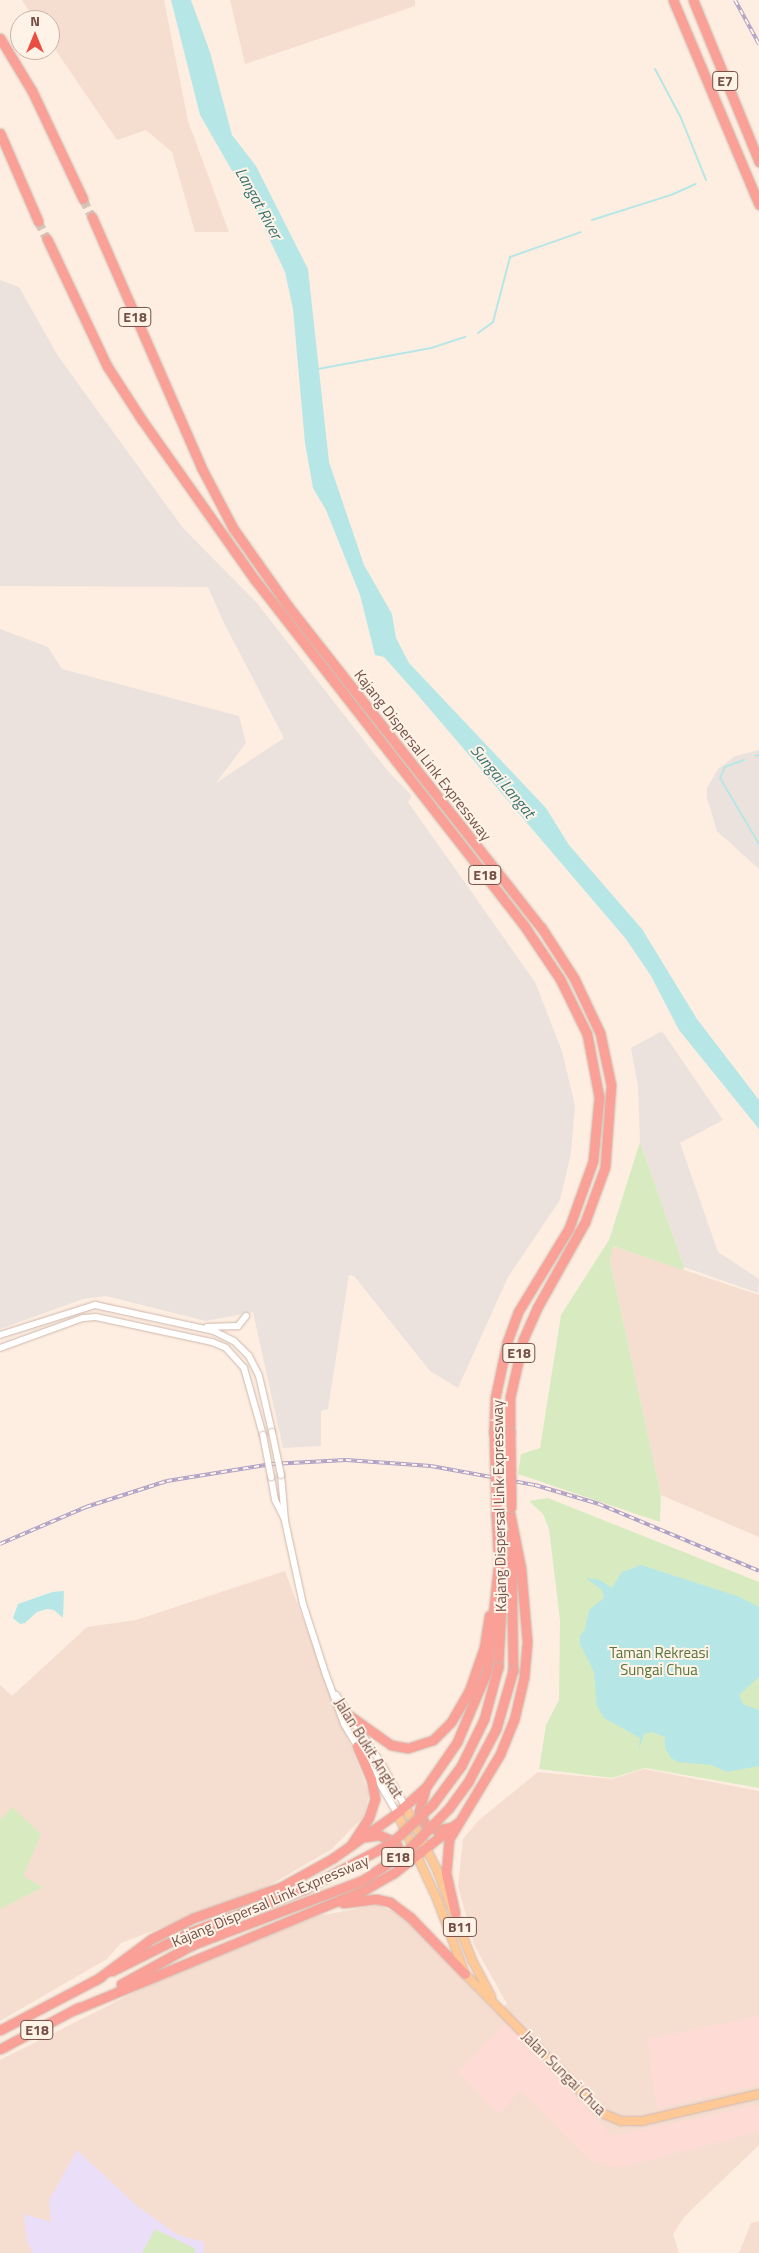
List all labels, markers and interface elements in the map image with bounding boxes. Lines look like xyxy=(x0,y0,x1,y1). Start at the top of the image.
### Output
north arrow xyxy=(10,10,60,60)
text: N xyxy=(30,10,40,31)
road number: E7 xyxy=(711,70,739,92)
water label: Langat River xyxy=(232,164,286,242)
road number: E18 xyxy=(118,306,152,328)
street label: Kajang Dispersal Link Expressway xyxy=(351,666,495,844)
water label: Sungai Langat xyxy=(467,741,539,821)
road number: E18 xyxy=(468,864,502,886)
road number: E18 xyxy=(502,1342,536,1365)
street label: Kajang Dispersal Link Expressway xyxy=(488,1400,510,1612)
park label: Taman Rekreasi Sungai Chua xyxy=(609,1643,709,1678)
street label: Jalan Bukit Angkat xyxy=(331,1694,407,1802)
road number: E18 xyxy=(380,1845,416,1868)
street label: Kajang Dispersal Link Expressway xyxy=(169,1851,371,1951)
road number: B11 xyxy=(442,1915,478,1938)
road number: E18 xyxy=(20,2018,54,2042)
street label: Jalan Sungai Chua xyxy=(518,2027,610,2119)

